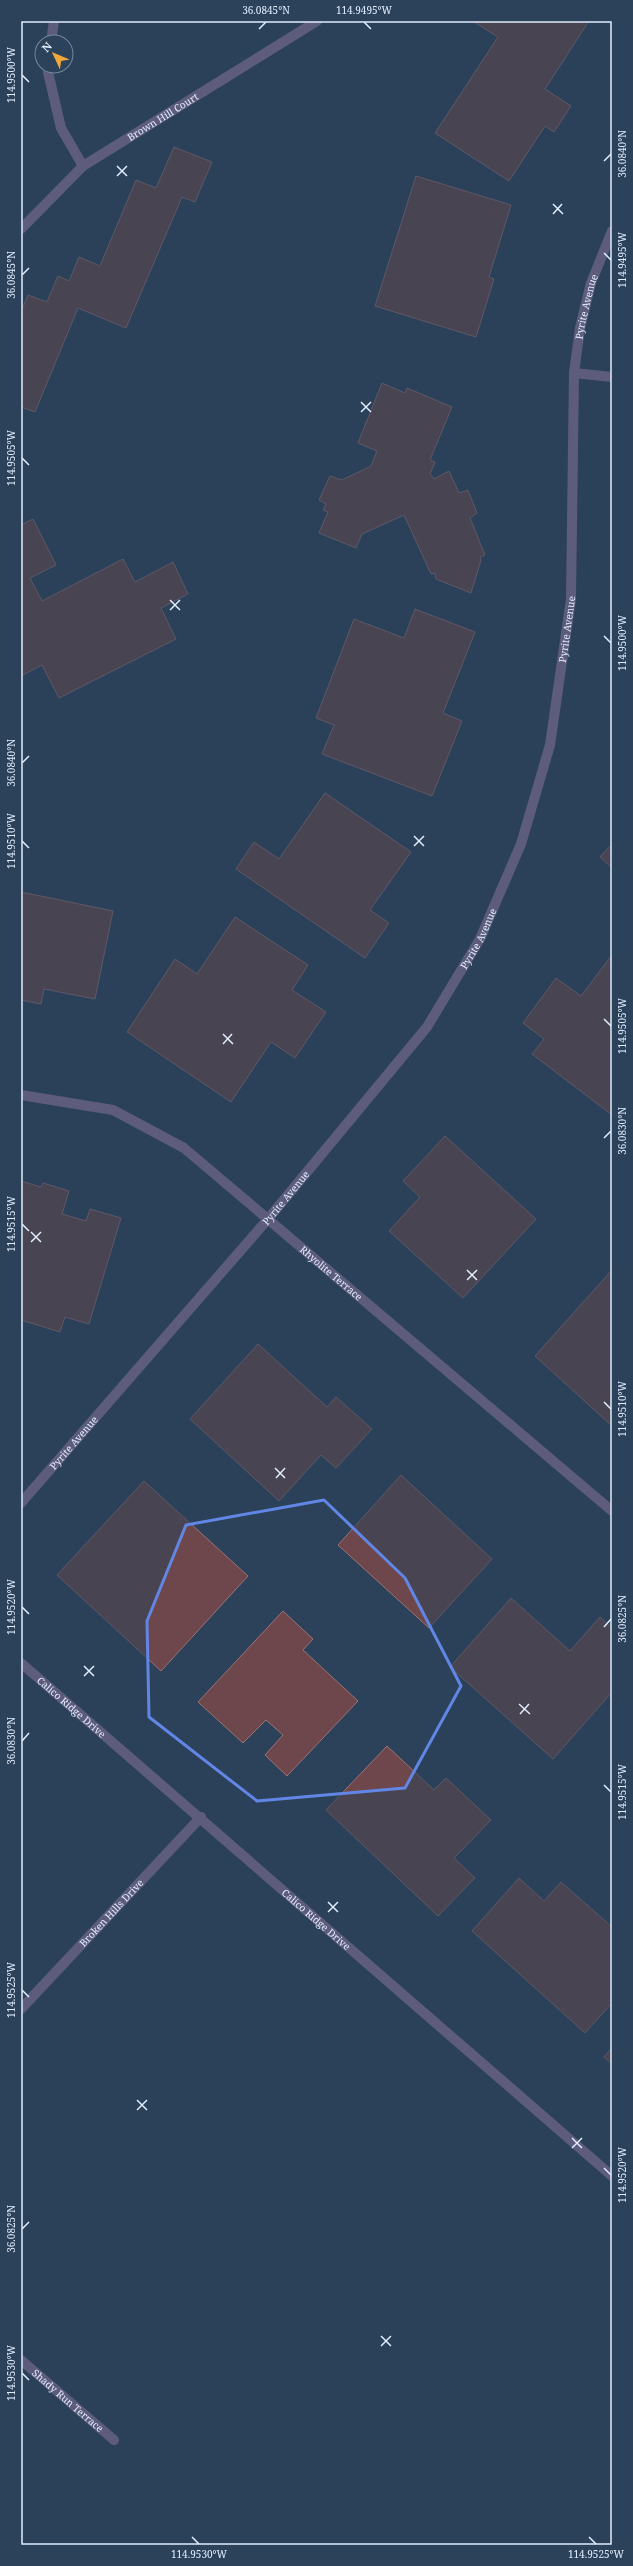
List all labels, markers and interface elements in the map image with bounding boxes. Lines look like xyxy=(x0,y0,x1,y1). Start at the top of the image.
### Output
text: 36.0845°N xyxy=(242,3,290,17)
text: 114.9495°W xyxy=(336,3,393,17)
north arrow xyxy=(34,34,74,74)
text: N xyxy=(38,38,55,55)
text: 114.9500°W xyxy=(4,46,18,103)
street label: Brown Hill Court xyxy=(124,89,201,144)
text: 36.0840°N xyxy=(615,130,629,178)
text: 114.9495°W xyxy=(615,231,629,288)
text: 36.0845°N xyxy=(4,251,18,299)
street label: Pyrite Avenue xyxy=(572,272,601,340)
text: 114.9505°W xyxy=(4,429,18,486)
street label: Pyrite Avenue xyxy=(555,596,578,663)
text: 114.9500°W xyxy=(615,614,629,671)
text: 36.0840°N xyxy=(4,739,18,787)
text: 114.9510°W xyxy=(4,812,18,869)
street label: Pyrite Avenue xyxy=(457,906,500,972)
text: 114.9505°W xyxy=(615,997,629,1054)
text: 36.0830°N xyxy=(615,1107,629,1155)
street label: Pyrite Avenue xyxy=(259,1168,312,1228)
text: 114.9515°W xyxy=(4,1195,18,1252)
street label: Rhyolite Terrace xyxy=(297,1242,366,1304)
text: 114.9510°W xyxy=(615,1380,629,1437)
street label: Pyrite Avenue xyxy=(46,1413,101,1472)
text: 114.9520°W xyxy=(4,1578,18,1635)
text: 36.0825°N xyxy=(615,1595,629,1643)
street label: Calico Ridge Drive xyxy=(34,1673,109,1741)
text: 36.0830°N xyxy=(4,1717,18,1765)
text: 114.9515°W xyxy=(615,1763,629,1820)
street label: Broken Hills Drive xyxy=(76,1876,146,1950)
street label: Calico Ridge Drive xyxy=(279,1885,354,1953)
text: 114.9525°W xyxy=(4,1961,18,2018)
text: 114.9520°W xyxy=(615,2146,629,2203)
text: 36.0825°N xyxy=(4,2205,18,2253)
text: 114.9530°W xyxy=(4,2344,18,2401)
street label: Shady Run Terrace xyxy=(29,2366,107,2435)
text: 114.9530°W xyxy=(171,2547,228,2561)
text: 114.9525°W xyxy=(568,2547,625,2561)

